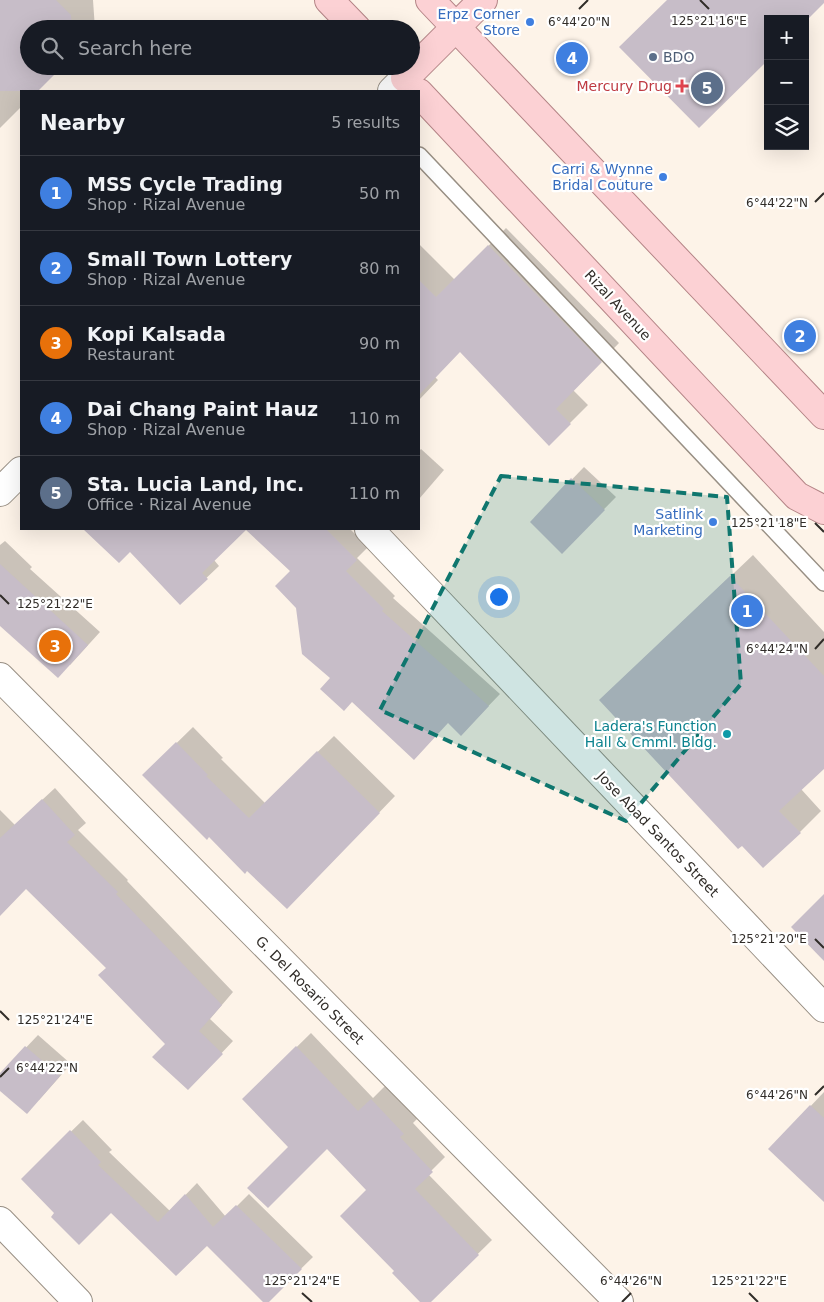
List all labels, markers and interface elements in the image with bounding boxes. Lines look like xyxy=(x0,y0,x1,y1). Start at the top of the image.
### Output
place label: Erpz Corner Store xyxy=(438,6,520,38)
text: 125°21'16"E xyxy=(671,14,747,28)
text: 6°44'20"N xyxy=(548,15,610,29)
map controls xyxy=(764,15,809,150)
button: + xyxy=(764,15,809,60)
marker: Erpz Corner Store xyxy=(524,16,536,28)
search box xyxy=(20,20,420,75)
icon: search xyxy=(38,34,66,62)
text: Search here xyxy=(78,37,192,59)
pin: 4 xyxy=(556,39,588,77)
place label: BDO xyxy=(663,49,694,65)
marker: BDO xyxy=(647,51,659,63)
button: − xyxy=(764,60,809,105)
pin: 5 xyxy=(691,69,723,107)
place label: Mercury Drug xyxy=(577,78,672,94)
marker: Mercury Drug xyxy=(676,80,688,92)
button: layers xyxy=(764,105,809,150)
text: Nearby xyxy=(40,111,125,135)
text: 5 results xyxy=(331,113,400,132)
place label: Carri & Wynne Bridal Couture xyxy=(551,161,653,193)
marker: Carri & Wynne Bridal Couture xyxy=(657,171,669,183)
text: MSS Cycle Trading xyxy=(87,173,283,195)
text: 1 xyxy=(50,184,62,203)
text: 50 m xyxy=(359,184,400,203)
text: Shop · Rizal Avenue xyxy=(87,195,245,214)
text: 6°44'22"N xyxy=(746,196,808,210)
text: Small Town Lottery xyxy=(87,248,292,270)
text: 2 xyxy=(50,259,62,278)
text: 80 m xyxy=(359,259,400,278)
street label: Rizal Avenue xyxy=(581,267,655,343)
text: Shop · Rizal Avenue xyxy=(87,270,245,289)
pin: 2 xyxy=(784,317,816,355)
text: Kopi Kalsada xyxy=(87,323,226,345)
text: 3 xyxy=(50,334,62,353)
text: 90 m xyxy=(359,334,400,353)
text: Restaurant xyxy=(87,345,175,364)
text: Dai Chang Paint Hauz xyxy=(87,398,318,420)
text: 4 xyxy=(50,409,62,428)
text: 110 m xyxy=(349,409,400,428)
text: Shop · Rizal Avenue xyxy=(87,420,245,439)
text: Sta. Lucia Land, Inc. xyxy=(87,473,304,495)
text: 5 xyxy=(50,484,62,503)
text: 110 m xyxy=(349,484,400,503)
text: Office · Rizal Avenue xyxy=(87,495,252,514)
place label: Satlink Marketing xyxy=(633,506,704,538)
marker: Satlink Marketing xyxy=(707,516,719,528)
text: 125°21'18"E xyxy=(731,516,807,530)
your location xyxy=(486,584,512,610)
pin: 1 xyxy=(731,592,763,630)
text: 125°21'22"E xyxy=(17,597,93,611)
pin: 3 xyxy=(39,627,71,665)
text: 6°44'24"N xyxy=(746,642,808,656)
place label: Ladera's Function Hall & Cmml. Bldg. xyxy=(585,718,717,750)
marker: Ladera's Function Hall & Cmml. Bldg. xyxy=(721,728,733,740)
street label: Jose Abad Santos Street xyxy=(593,767,722,900)
text: 125°21'20"E xyxy=(731,932,807,946)
street label: G. Del Rosario Street xyxy=(253,933,368,1048)
text: 125°21'24"E xyxy=(17,1013,93,1027)
text: 6°44'22"N xyxy=(16,1061,78,1075)
text: 6°44'26"N xyxy=(746,1088,808,1102)
text: 125°21'24"E xyxy=(264,1274,340,1288)
text: 6°44'26"N xyxy=(600,1274,662,1288)
text: 125°21'22"E xyxy=(711,1274,787,1288)

